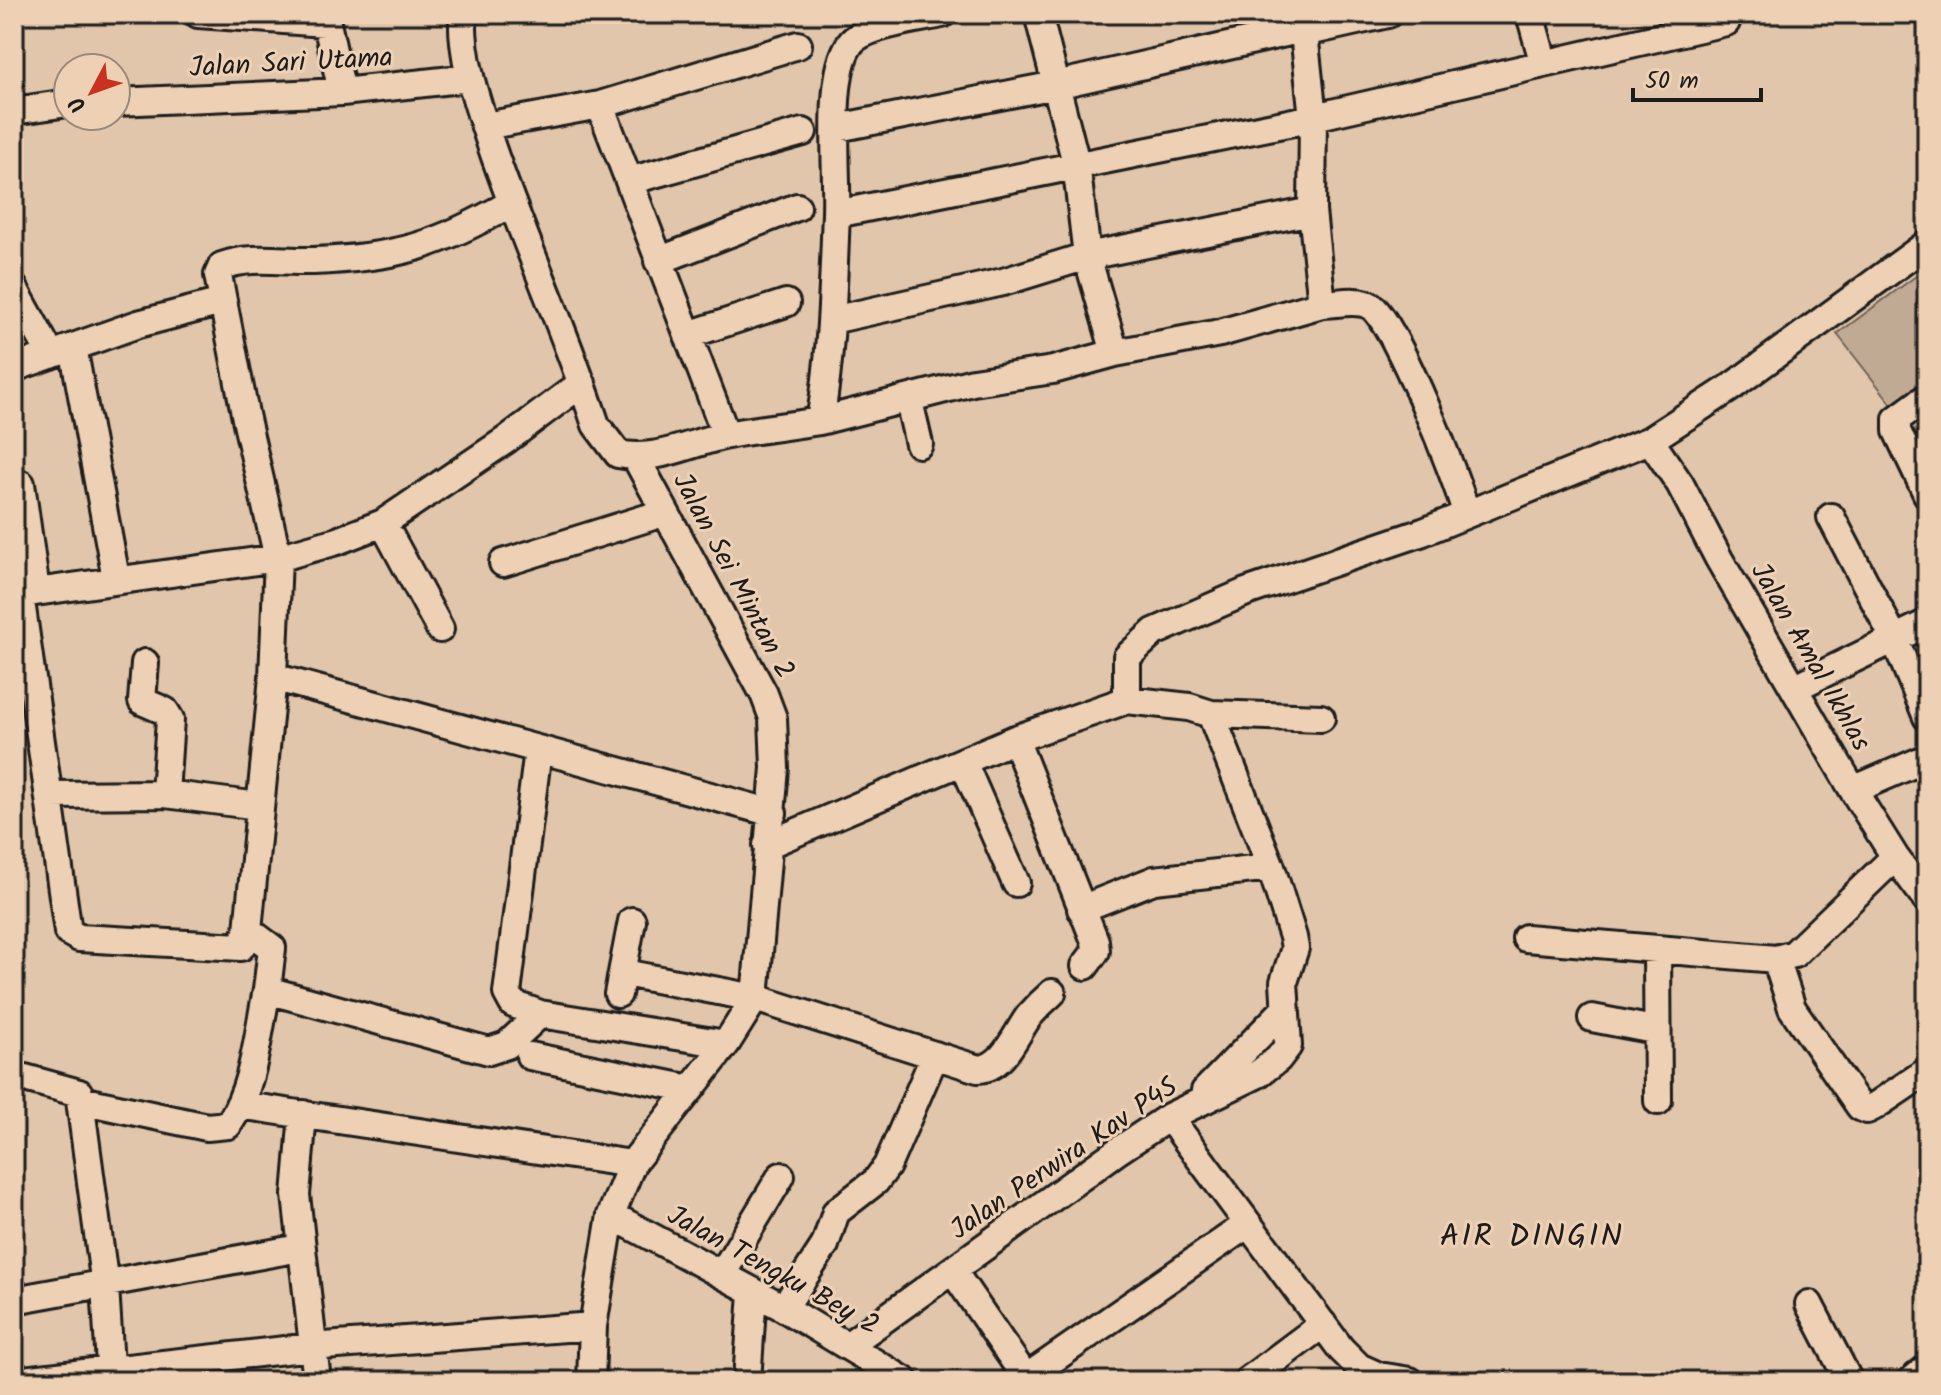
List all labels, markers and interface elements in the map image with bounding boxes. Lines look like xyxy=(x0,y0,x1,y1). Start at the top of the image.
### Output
street label: Jalan Sari Utama xyxy=(188,36,394,91)
north arrow xyxy=(52,52,132,132)
scale bar xyxy=(1633,52,1761,102)
text: 50 m xyxy=(1645,62,1699,101)
text: U xyxy=(61,87,96,120)
street label: Jalan Sei Mintan 2 xyxy=(659,465,806,687)
street label: Jalan Amal Ikhlas xyxy=(1737,554,1882,760)
street label: Jalan Perwira Kav P4S xyxy=(941,1066,1188,1252)
street label: Jalan Tengku Bey 2 xyxy=(658,1194,887,1348)
district label: AIR DINGIN xyxy=(1440,1212,1624,1263)

